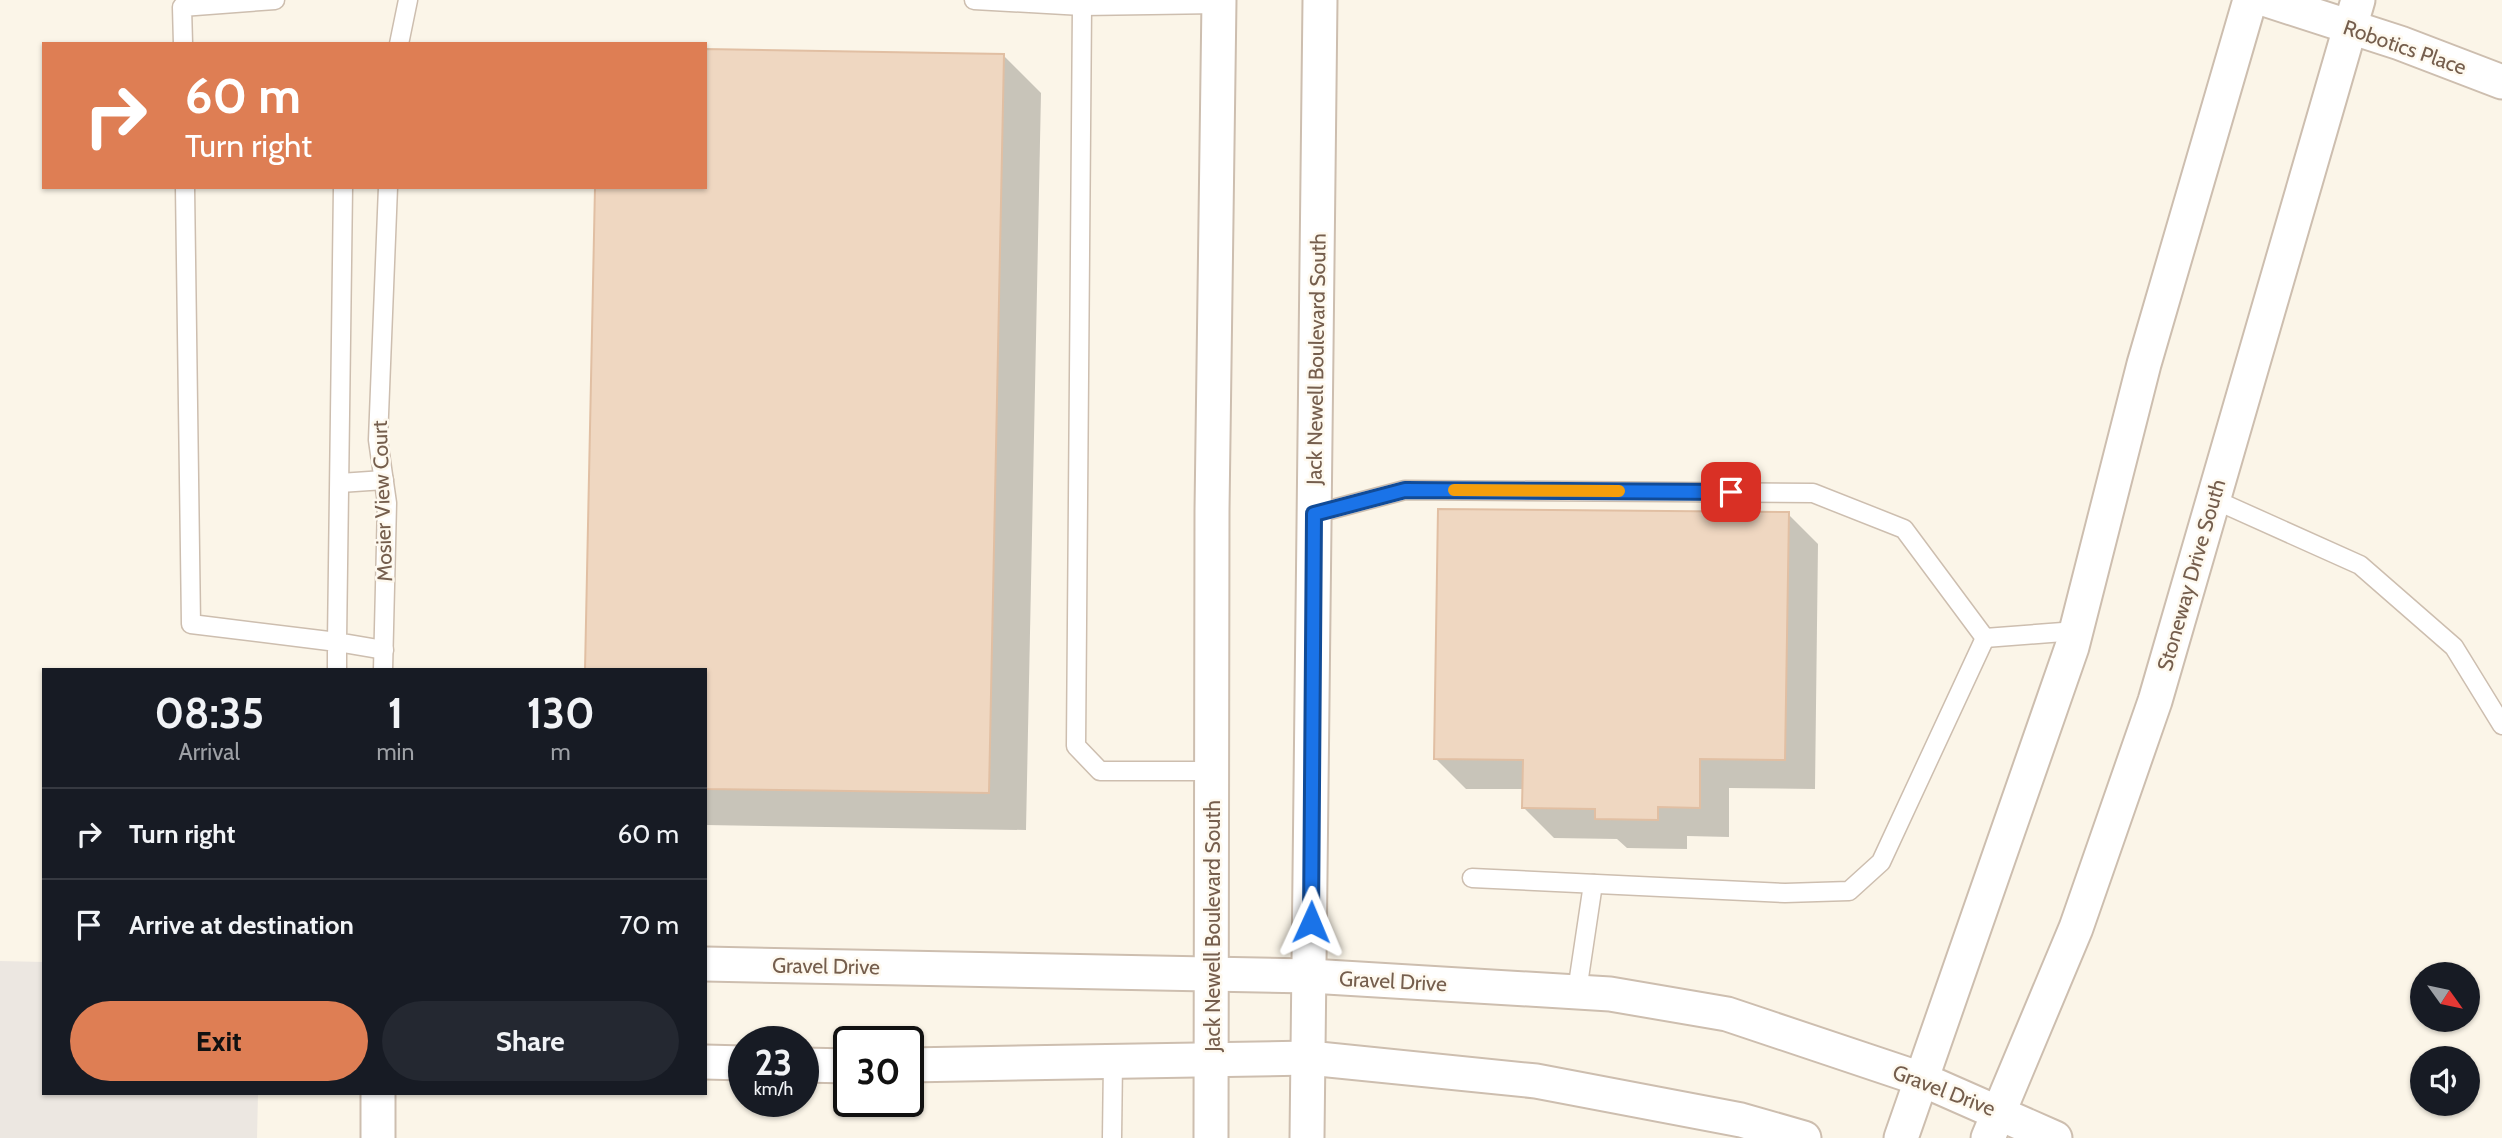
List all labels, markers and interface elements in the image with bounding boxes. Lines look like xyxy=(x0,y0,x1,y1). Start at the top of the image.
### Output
street label: Robotics Place xyxy=(2340,14,2470,80)
text: 60 m xyxy=(185,66,301,125)
icon: right xyxy=(70,70,161,161)
text: Turn right xyxy=(185,126,312,165)
street label: Jack Newell Boulevard South xyxy=(1301,233,1331,486)
street label: Mosier View Court xyxy=(367,420,397,582)
pin xyxy=(1701,462,1761,522)
icon: arrive xyxy=(1712,473,1750,511)
street label: Stoneway Drive South xyxy=(2152,476,2230,674)
text: 08:35 xyxy=(154,687,264,739)
text: 1 xyxy=(388,687,403,739)
text: 130 xyxy=(527,687,595,739)
text: Arrival xyxy=(179,738,240,766)
text: min xyxy=(376,738,414,766)
text: m xyxy=(551,738,571,766)
street label: Jack Newell Boulevard South xyxy=(1200,800,1225,1053)
icon: right xyxy=(70,815,108,853)
text: Turn right xyxy=(129,818,235,850)
text: 60 m xyxy=(617,818,679,850)
position arrow xyxy=(1274,885,1348,959)
icon: arrive xyxy=(70,906,108,944)
text: Arrive at destination xyxy=(129,909,354,941)
text: 70 m xyxy=(619,909,679,941)
street label: Gravel Drive xyxy=(772,953,880,979)
north arrow xyxy=(2410,962,2480,1032)
map controls xyxy=(2410,962,2480,1116)
street label: Gravel Drive xyxy=(1338,966,1448,996)
button: Exit xyxy=(70,1001,368,1081)
button: Share xyxy=(382,1001,679,1081)
speed limit sign: 30 xyxy=(833,1026,924,1117)
text: 23 xyxy=(755,1041,792,1084)
button: sound xyxy=(2410,1046,2480,1116)
street label: Gravel Drive xyxy=(1889,1059,1999,1121)
text: km/h xyxy=(754,1078,793,1100)

